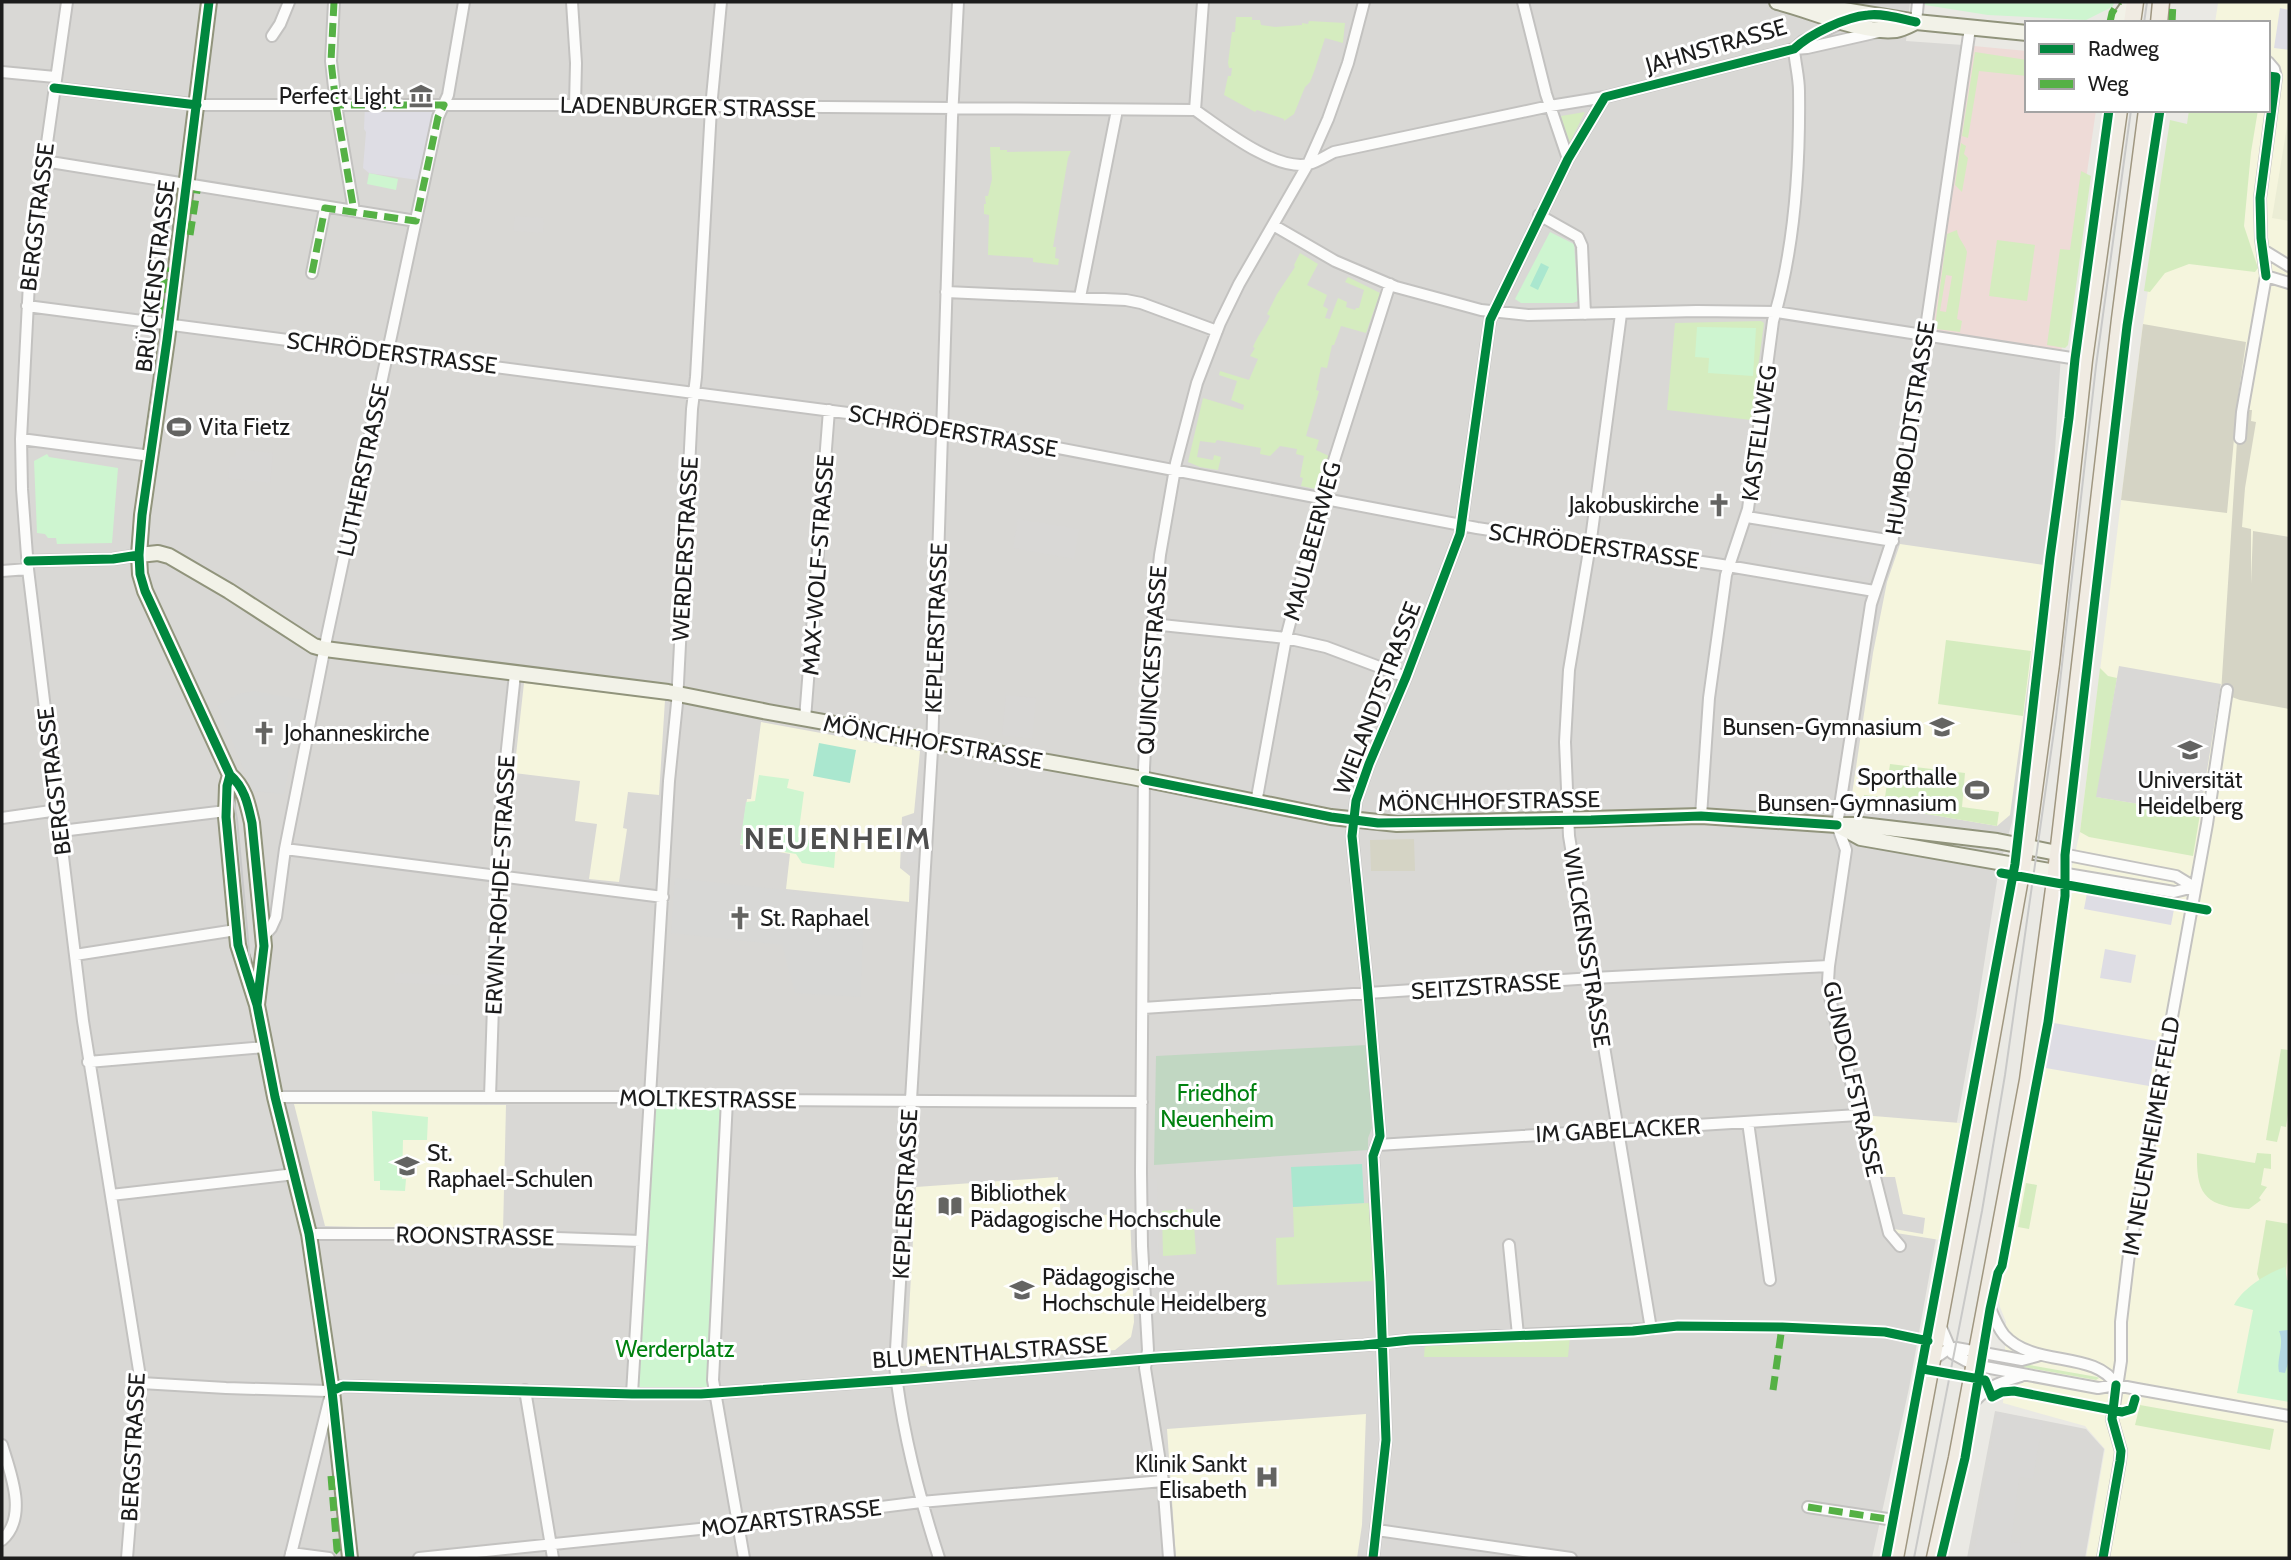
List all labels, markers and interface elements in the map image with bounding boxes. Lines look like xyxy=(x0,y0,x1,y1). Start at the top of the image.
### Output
street label: JAHNSTRASSE xyxy=(1641,12,1790,80)
legend xyxy=(2025,21,2270,112)
text: Radweg xyxy=(2088,36,2159,61)
text: Weg xyxy=(2088,71,2129,96)
place label: Perfect Light xyxy=(279,82,401,110)
museum icon: Perfect Light xyxy=(407,82,435,110)
street label: LADENBURGER STRASSE xyxy=(560,91,816,123)
street label: BERGSTRASSE xyxy=(14,141,60,293)
street label: BRÜCKENSTRASSE xyxy=(129,178,181,374)
street label: HUMBOLDTSTRASSE xyxy=(1879,319,1941,537)
street label: SCHRÖDERSTRASSE xyxy=(285,326,499,380)
street label: KASTELLWEG xyxy=(1736,363,1782,503)
street label: LUTHERSTRASSE xyxy=(331,381,395,559)
street label: SCHRÖDERSTRASSE xyxy=(846,399,1060,463)
sports icon: Vita Fietz xyxy=(165,413,193,441)
place label: Vita Fietz xyxy=(199,413,290,441)
street label: MAX-WOLF-STRASSE xyxy=(796,454,840,676)
street label: WERDERSTRASSE xyxy=(666,456,704,642)
street label: MAULBEERWEG xyxy=(1277,458,1347,624)
place label: Jakobuskirche xyxy=(1568,491,1699,519)
church icon: Jakobuskirche xyxy=(1705,491,1733,519)
street label: SCHRÖDERSTRASSE xyxy=(1487,517,1701,575)
street label: KEPLERSTRASSE xyxy=(919,542,953,714)
street label: QUINCKESTRASSE xyxy=(1131,564,1173,756)
street label: WIELANDTSTRASSE xyxy=(1327,598,1427,798)
street label: BERGSTRASSE xyxy=(31,705,77,857)
street label: MÖNCHHOFSTRASSE xyxy=(821,709,1045,775)
place label: Bunsen-Gymnasium xyxy=(1722,713,1922,741)
school or university icon: Bunsen-Gymnasium xyxy=(1928,713,1956,741)
church icon: Johanneskirche xyxy=(250,719,278,747)
place label: Johanneskirche xyxy=(283,719,430,747)
school or university icon: Universität Heidelberg xyxy=(2176,736,2204,764)
street label: ERWIN-ROHDE-STRASSE xyxy=(479,754,521,1016)
place label: Sporthalle Bunsen-Gymnasium xyxy=(1757,763,1957,817)
place label: Universität Heidelberg xyxy=(2137,766,2243,820)
sports icon: Sporthalle Bunsen-Gymnasium xyxy=(1963,776,1991,804)
street label: MÖNCHHOFSTRASSE xyxy=(1378,785,1600,817)
district label: NEUENHEIM xyxy=(744,820,932,857)
street label: WILCKENSSTRASSE xyxy=(1557,846,1617,1050)
church icon: St. Raphael xyxy=(726,904,754,932)
place label: St. Raphael xyxy=(760,904,870,932)
street label: SEITZSTRASSE xyxy=(1410,967,1562,1005)
street label: GUNDOLFSTRASSE xyxy=(1817,979,1889,1179)
street label: IM NEUENHEIMER FELD xyxy=(2116,1014,2186,1258)
park label: Friedhof Neuenheim xyxy=(1160,1079,1274,1133)
street label: MOLTKESTRASSE xyxy=(619,1083,797,1115)
street label: KEPLERSTRASSE xyxy=(887,1108,923,1280)
street label: IM GABELACKER xyxy=(1535,1112,1701,1148)
place label: St. Raphael-Schulen xyxy=(427,1139,593,1193)
school or university icon: St. Raphael-Schulen xyxy=(393,1152,421,1180)
place label: Bibliothek Pädagogische Hochschule xyxy=(970,1179,1221,1233)
library icon: Bibliothek Pädagogische Hochschule xyxy=(936,1192,964,1220)
street label: ROONSTRASSE xyxy=(395,1221,555,1251)
place label: Pädagogische Hochschule Heidelberg xyxy=(1042,1263,1266,1317)
school or university icon: Pädagogische Hochschule Heidelberg xyxy=(1008,1276,1036,1304)
street label: BLUMENTHALSTRASSE xyxy=(871,1330,1109,1374)
park label: Werderplatz xyxy=(615,1335,735,1363)
street label: BERGSTRASSE xyxy=(115,1372,151,1522)
place label: Klinik Sankt Elisabeth xyxy=(1135,1450,1247,1504)
hospital icon: Klinik Sankt Elisabeth xyxy=(1253,1463,1281,1491)
street label: MOZARTSTRASSE xyxy=(699,1493,883,1543)

